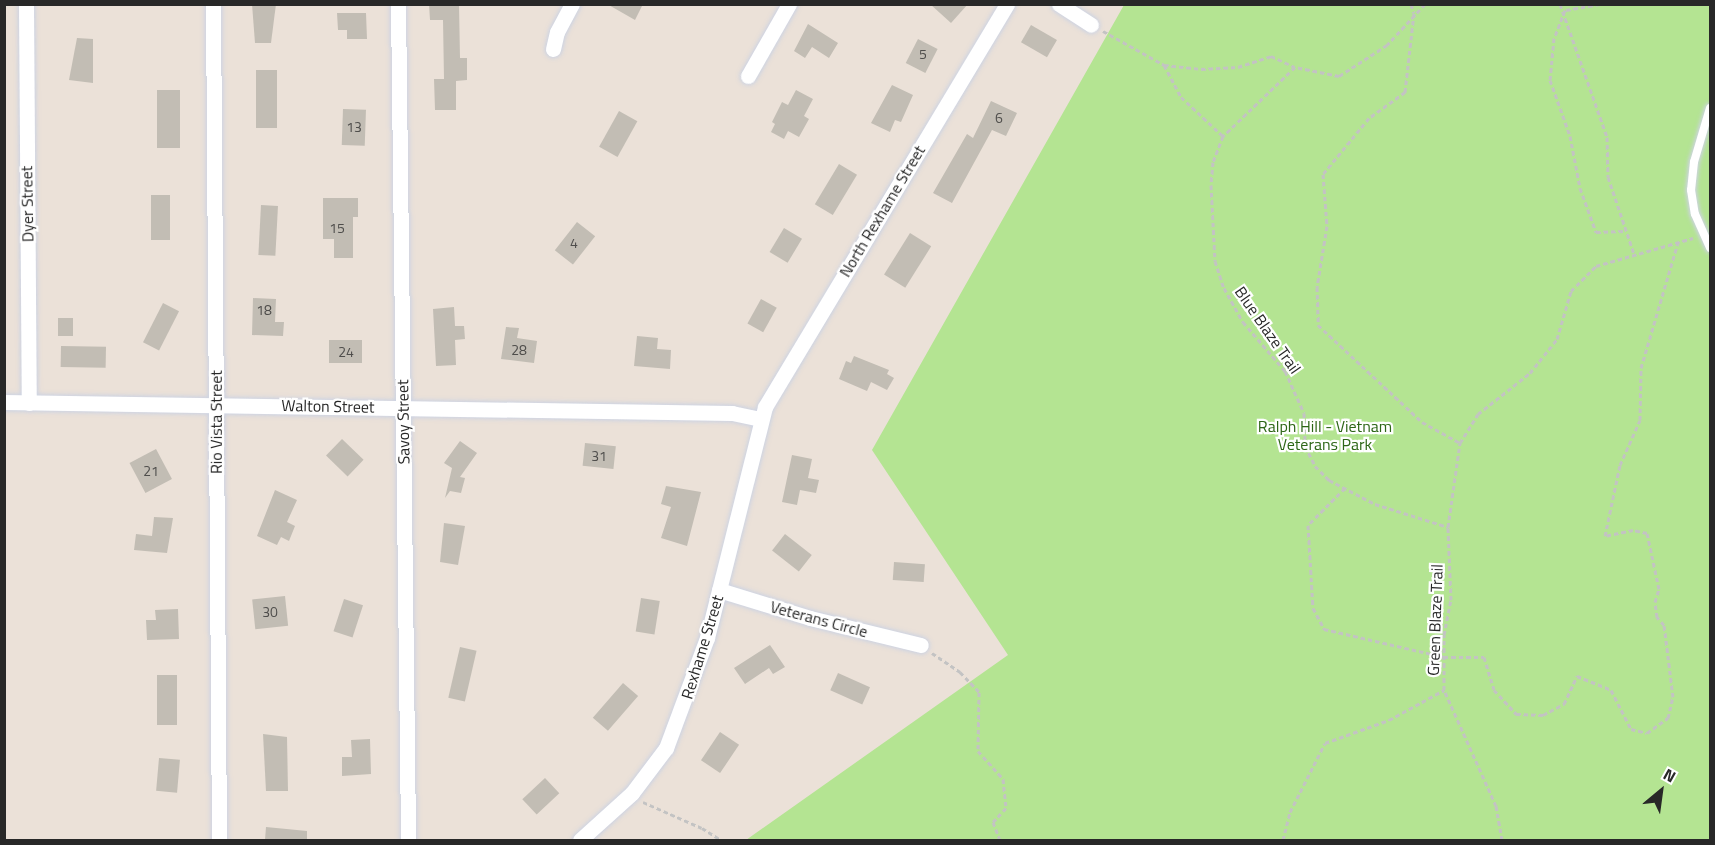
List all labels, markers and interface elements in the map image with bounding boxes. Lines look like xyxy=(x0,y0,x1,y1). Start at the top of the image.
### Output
house number: 5 xyxy=(919,46,927,62)
house number: 6 xyxy=(995,110,1003,126)
house number: 13 xyxy=(346,119,362,135)
street label: North Rexhame Street xyxy=(835,142,929,280)
street label: Dyer Street xyxy=(17,166,37,242)
house number: 15 xyxy=(329,220,345,236)
house number: 4 xyxy=(570,235,578,251)
street label: Blue Blaze Trail xyxy=(1231,283,1305,377)
house number: 18 xyxy=(256,302,272,318)
house number: 28 xyxy=(511,342,527,358)
house number: 24 xyxy=(338,344,354,360)
street label: Rio Vista Street xyxy=(206,370,226,474)
street label: Savoy Street xyxy=(393,379,413,465)
street label: Walton Street xyxy=(281,396,375,416)
park label: Ralph Hill - Vietnam Veterans Park xyxy=(1258,416,1392,454)
house number: 31 xyxy=(591,448,607,464)
house number: 21 xyxy=(143,463,159,479)
street label: Green Blaze Trail xyxy=(1423,564,1447,676)
street label: Rexhame Street xyxy=(677,593,727,701)
street label: Veterans Circle xyxy=(768,597,870,641)
house number: 30 xyxy=(262,604,278,620)
north arrow xyxy=(1631,761,1691,821)
text: N xyxy=(1659,762,1680,788)

